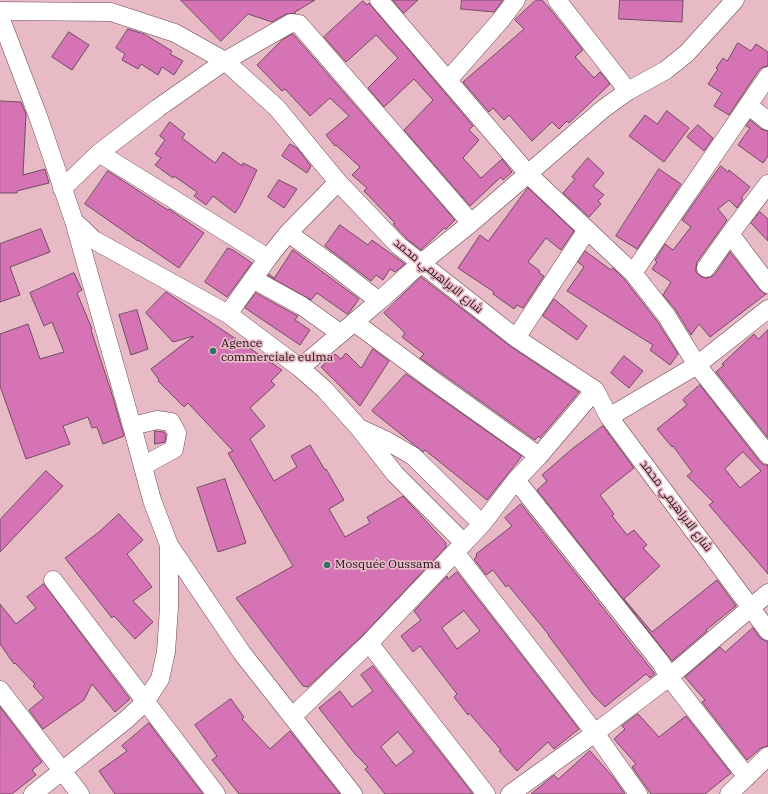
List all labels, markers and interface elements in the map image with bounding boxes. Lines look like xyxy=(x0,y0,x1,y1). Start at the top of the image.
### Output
street label: شارع الابراهيمي محمد xyxy=(390,235,486,317)
place label: Agence commerciale eulma xyxy=(221,337,333,365)
marker: Agence commerciale eulma xyxy=(208,346,218,356)
street label: شارع الابراهيمي محمد xyxy=(637,457,715,555)
place label: Mosquée Oussama xyxy=(335,558,441,572)
marker: Mosquée Oussama xyxy=(322,560,332,570)

